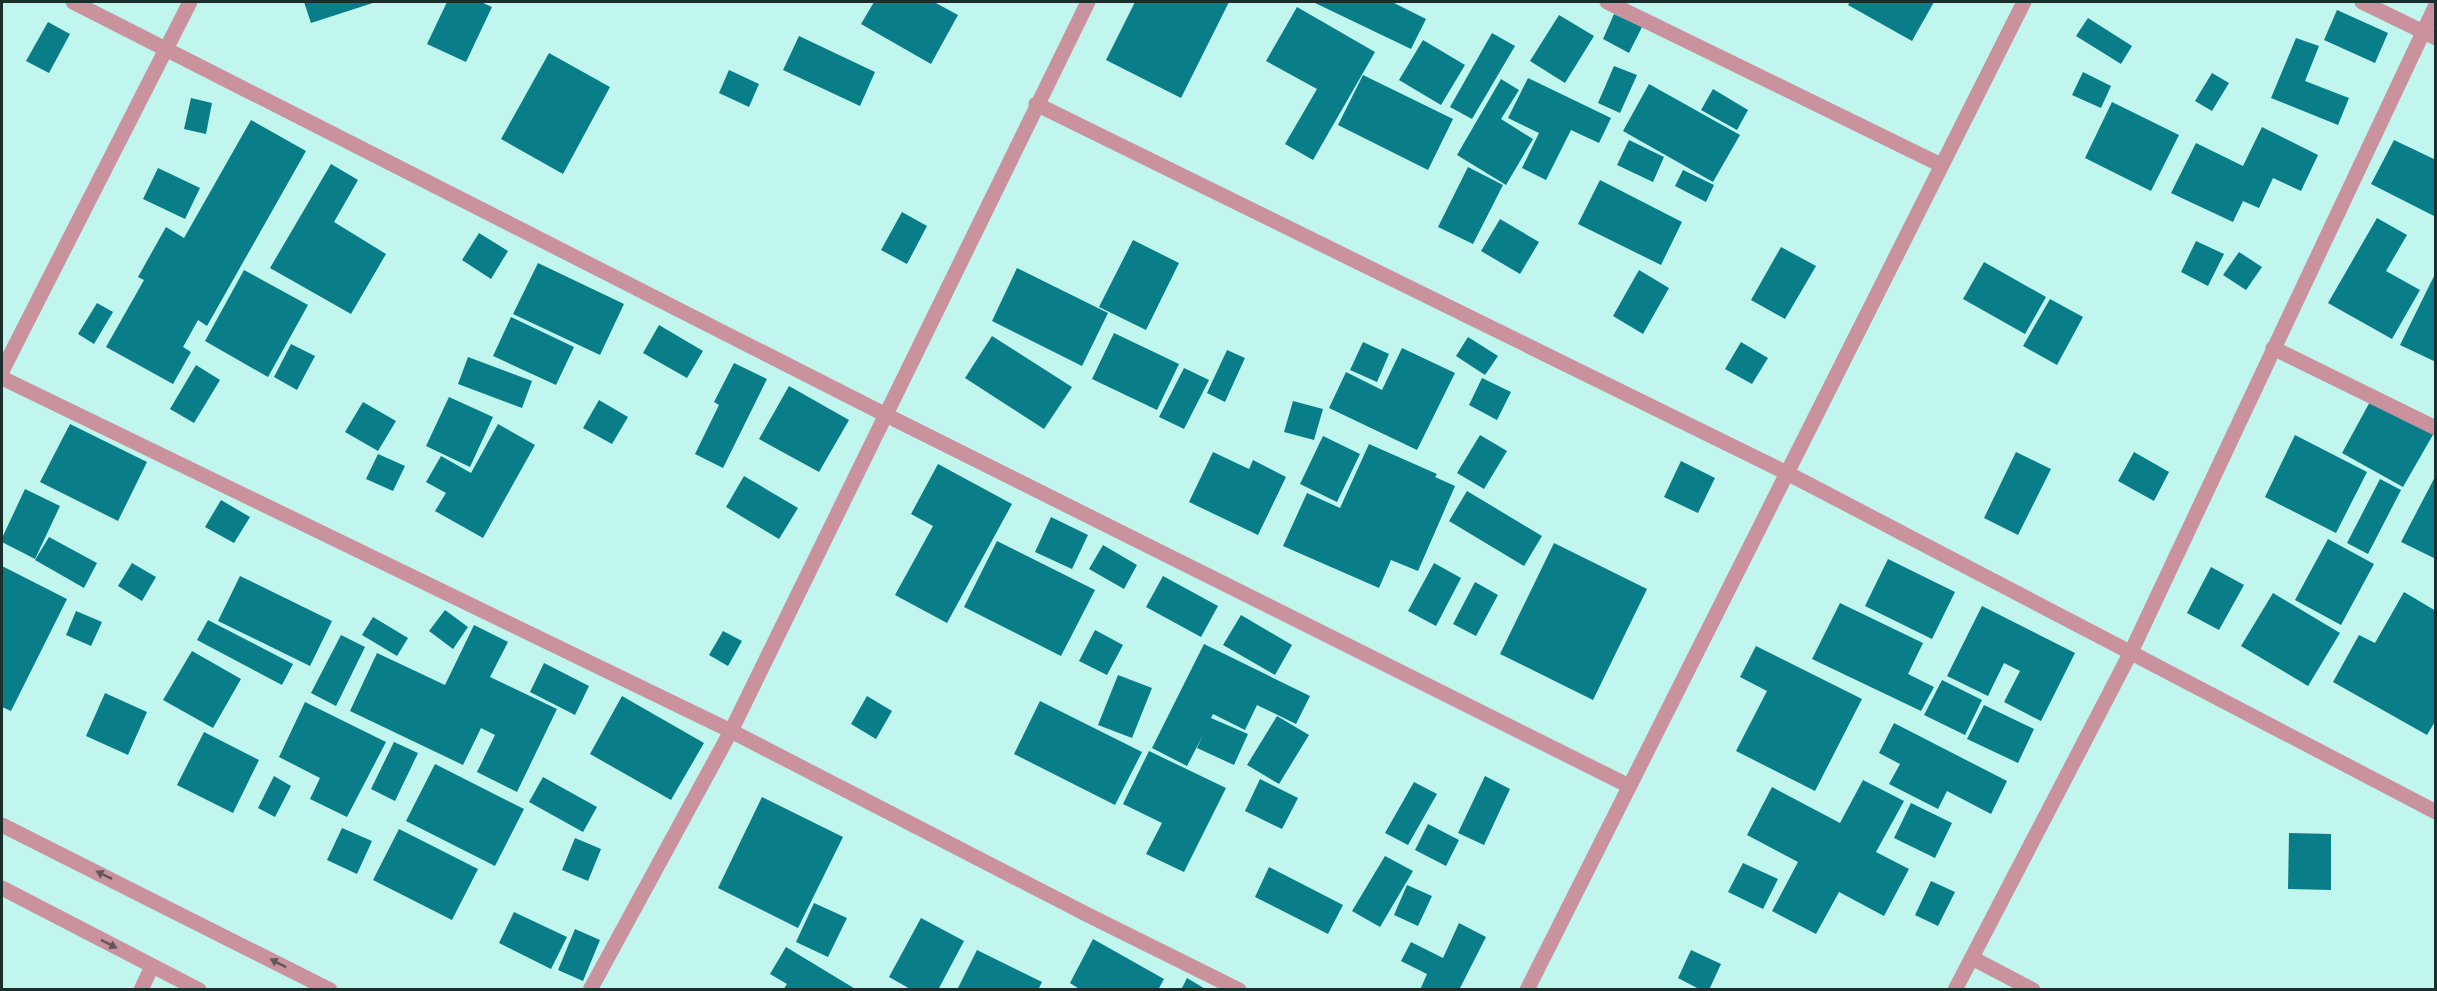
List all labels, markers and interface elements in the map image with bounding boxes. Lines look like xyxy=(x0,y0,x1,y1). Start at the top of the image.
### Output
one-way arrow xyxy=(95,870,112,879)
one-way arrow xyxy=(101,939,118,949)
one-way arrow xyxy=(269,958,286,968)

